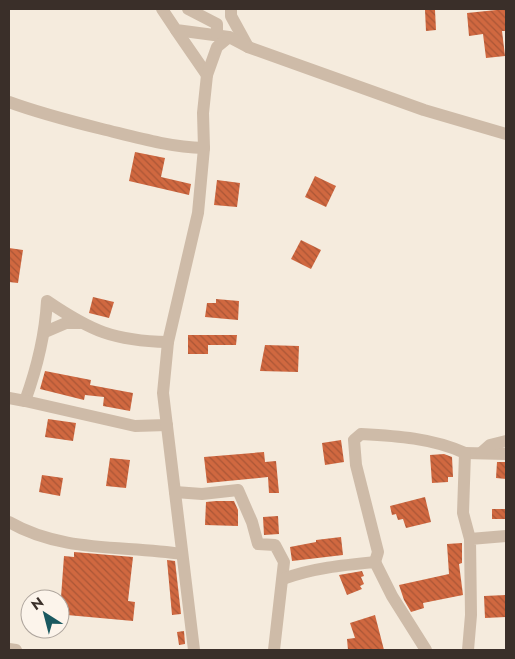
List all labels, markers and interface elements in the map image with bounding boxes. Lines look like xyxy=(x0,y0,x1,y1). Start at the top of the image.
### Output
north arrow xyxy=(20,589,70,639)
text: N xyxy=(27,592,48,615)

